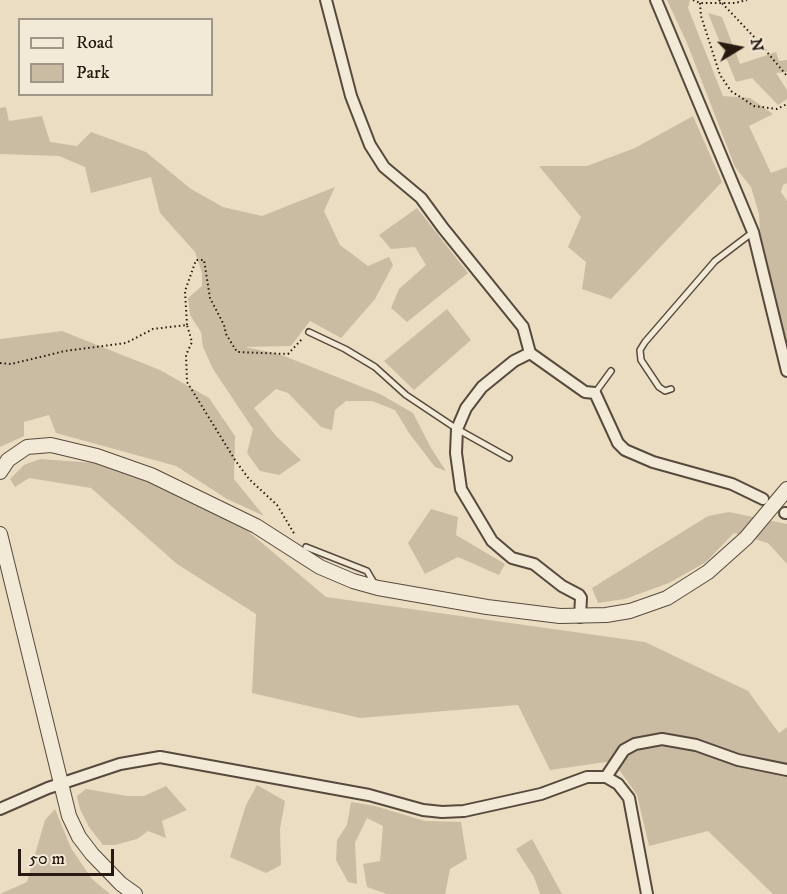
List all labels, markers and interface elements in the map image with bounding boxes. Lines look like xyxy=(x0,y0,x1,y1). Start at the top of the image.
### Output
legend xyxy=(18,18,213,96)
north arrow xyxy=(709,18,769,78)
text: Road xyxy=(76,32,113,54)
text: N xyxy=(746,37,768,53)
text: Park xyxy=(76,62,110,84)
scale bar xyxy=(21,837,117,875)
text: 50 m xyxy=(29,848,65,870)

